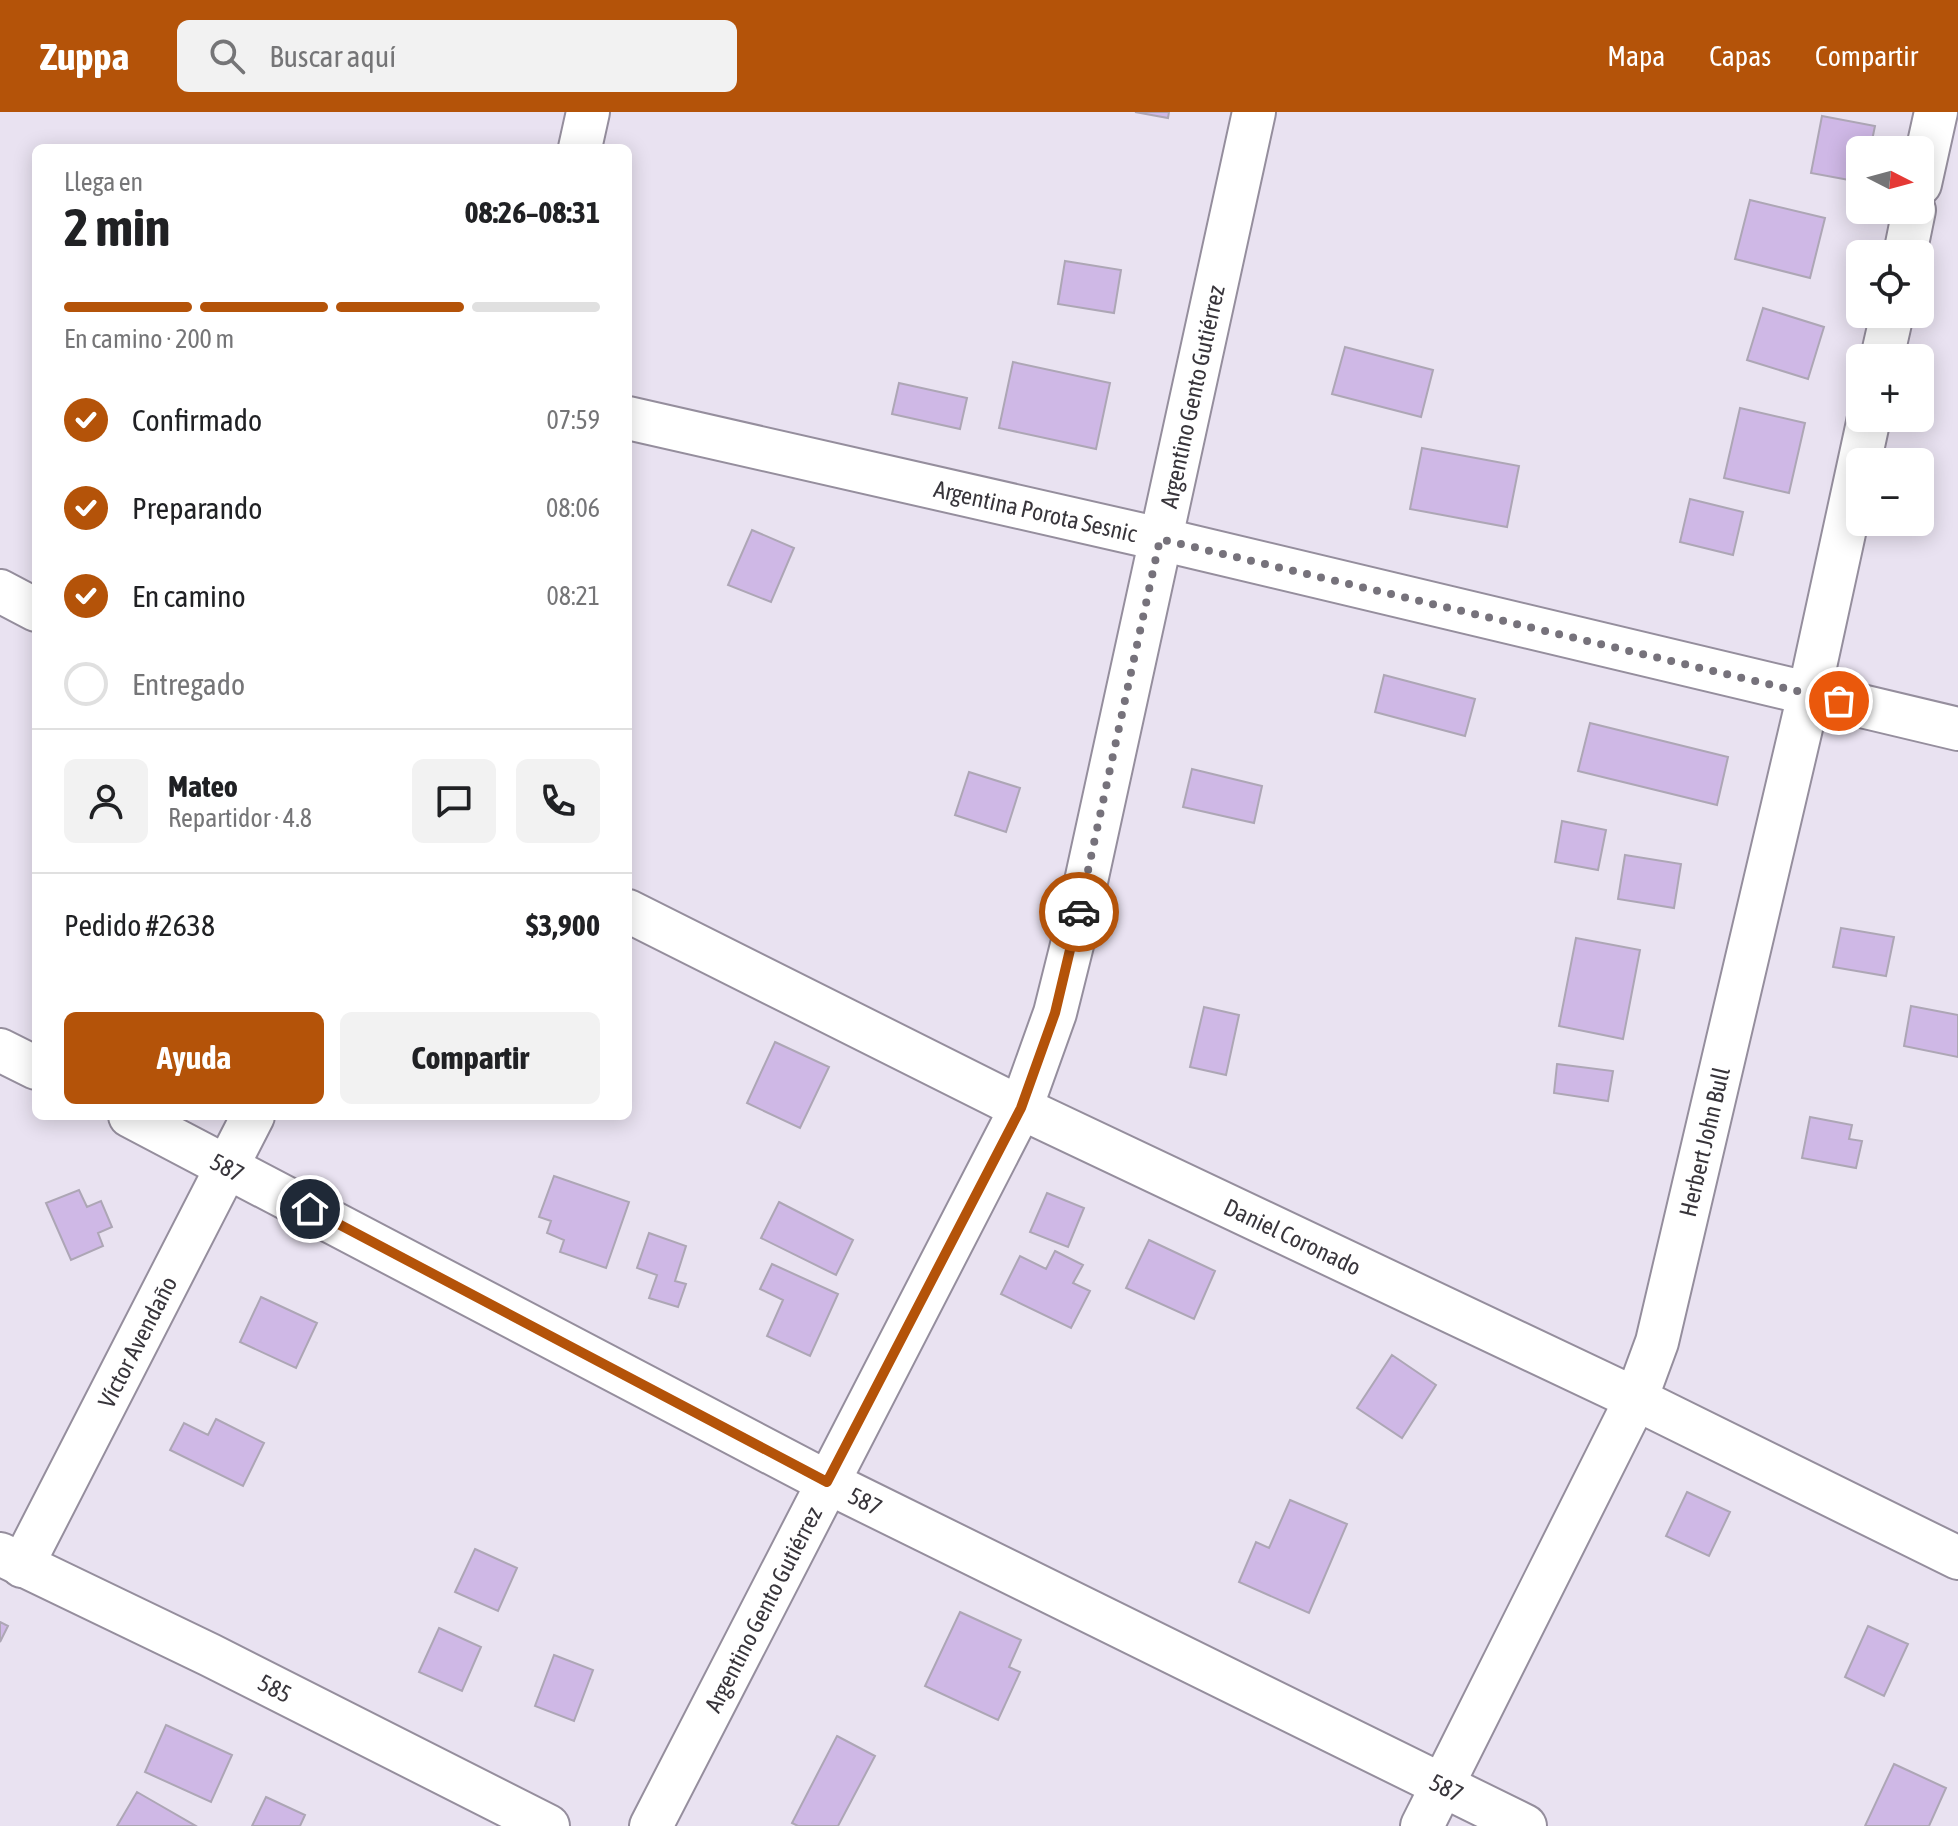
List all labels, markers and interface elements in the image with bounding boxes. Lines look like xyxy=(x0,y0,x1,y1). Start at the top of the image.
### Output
search box xyxy=(177,20,737,92)
icon: search xyxy=(205,34,249,78)
text: Zuppa xyxy=(40,35,129,78)
text: Buscar aquí xyxy=(269,39,396,73)
text: Mapa xyxy=(1607,40,1665,72)
text: Capas xyxy=(1709,40,1771,72)
text: Compartir xyxy=(1815,40,1918,72)
north arrow xyxy=(1846,136,1934,224)
map controls xyxy=(1846,136,1934,536)
text: Llega en xyxy=(64,167,143,197)
text: 08:26–08:31 xyxy=(465,195,600,229)
text: 2 min xyxy=(64,197,170,257)
button: locate xyxy=(1846,240,1934,328)
street label: Argentino Gento Gutiérrez xyxy=(1154,282,1229,511)
text: En camino · 200 m xyxy=(64,324,234,354)
button: + xyxy=(1846,344,1934,432)
icon: check xyxy=(64,398,108,442)
text: Confirmado xyxy=(132,403,262,437)
text: 07:59 xyxy=(546,405,600,435)
button: − xyxy=(1846,448,1934,536)
street label: Argentina Porota Sesnic xyxy=(932,475,1140,547)
icon: check xyxy=(64,486,108,530)
text: Preparando xyxy=(132,491,262,525)
text: 08:06 xyxy=(546,493,600,523)
icon: check xyxy=(64,574,108,618)
text: En camino xyxy=(132,579,246,613)
text: 08:21 xyxy=(546,581,600,611)
text: Entregado xyxy=(132,667,245,701)
pin xyxy=(1805,667,1873,735)
icon: bag xyxy=(1817,679,1861,723)
button: person xyxy=(64,759,148,843)
button: chat xyxy=(412,759,496,843)
button: phone xyxy=(516,759,600,843)
text: Mateo xyxy=(168,769,238,803)
text: Repartidor · 4.8 xyxy=(168,803,312,833)
courier xyxy=(1039,872,1119,952)
icon: car xyxy=(1057,890,1101,934)
text: Pedido #2638 xyxy=(64,908,215,942)
text: $3,900 xyxy=(526,908,600,942)
button: Ayuda xyxy=(64,1012,324,1104)
button: Compartir xyxy=(340,1012,600,1104)
street label: Herbert John Bull xyxy=(1673,1064,1735,1219)
street label: 587 xyxy=(206,1147,249,1187)
pin xyxy=(276,1175,344,1243)
icon: home xyxy=(288,1187,332,1231)
street label: Daniel Coronado xyxy=(1220,1193,1365,1280)
street label: Víctor Avendaño xyxy=(92,1272,182,1412)
street label: 587 xyxy=(844,1481,886,1520)
street label: Argentino Gento Gutiérrez xyxy=(699,1502,827,1716)
street label: 585 xyxy=(254,1668,296,1708)
street label: 587 xyxy=(1425,1768,1468,1807)

